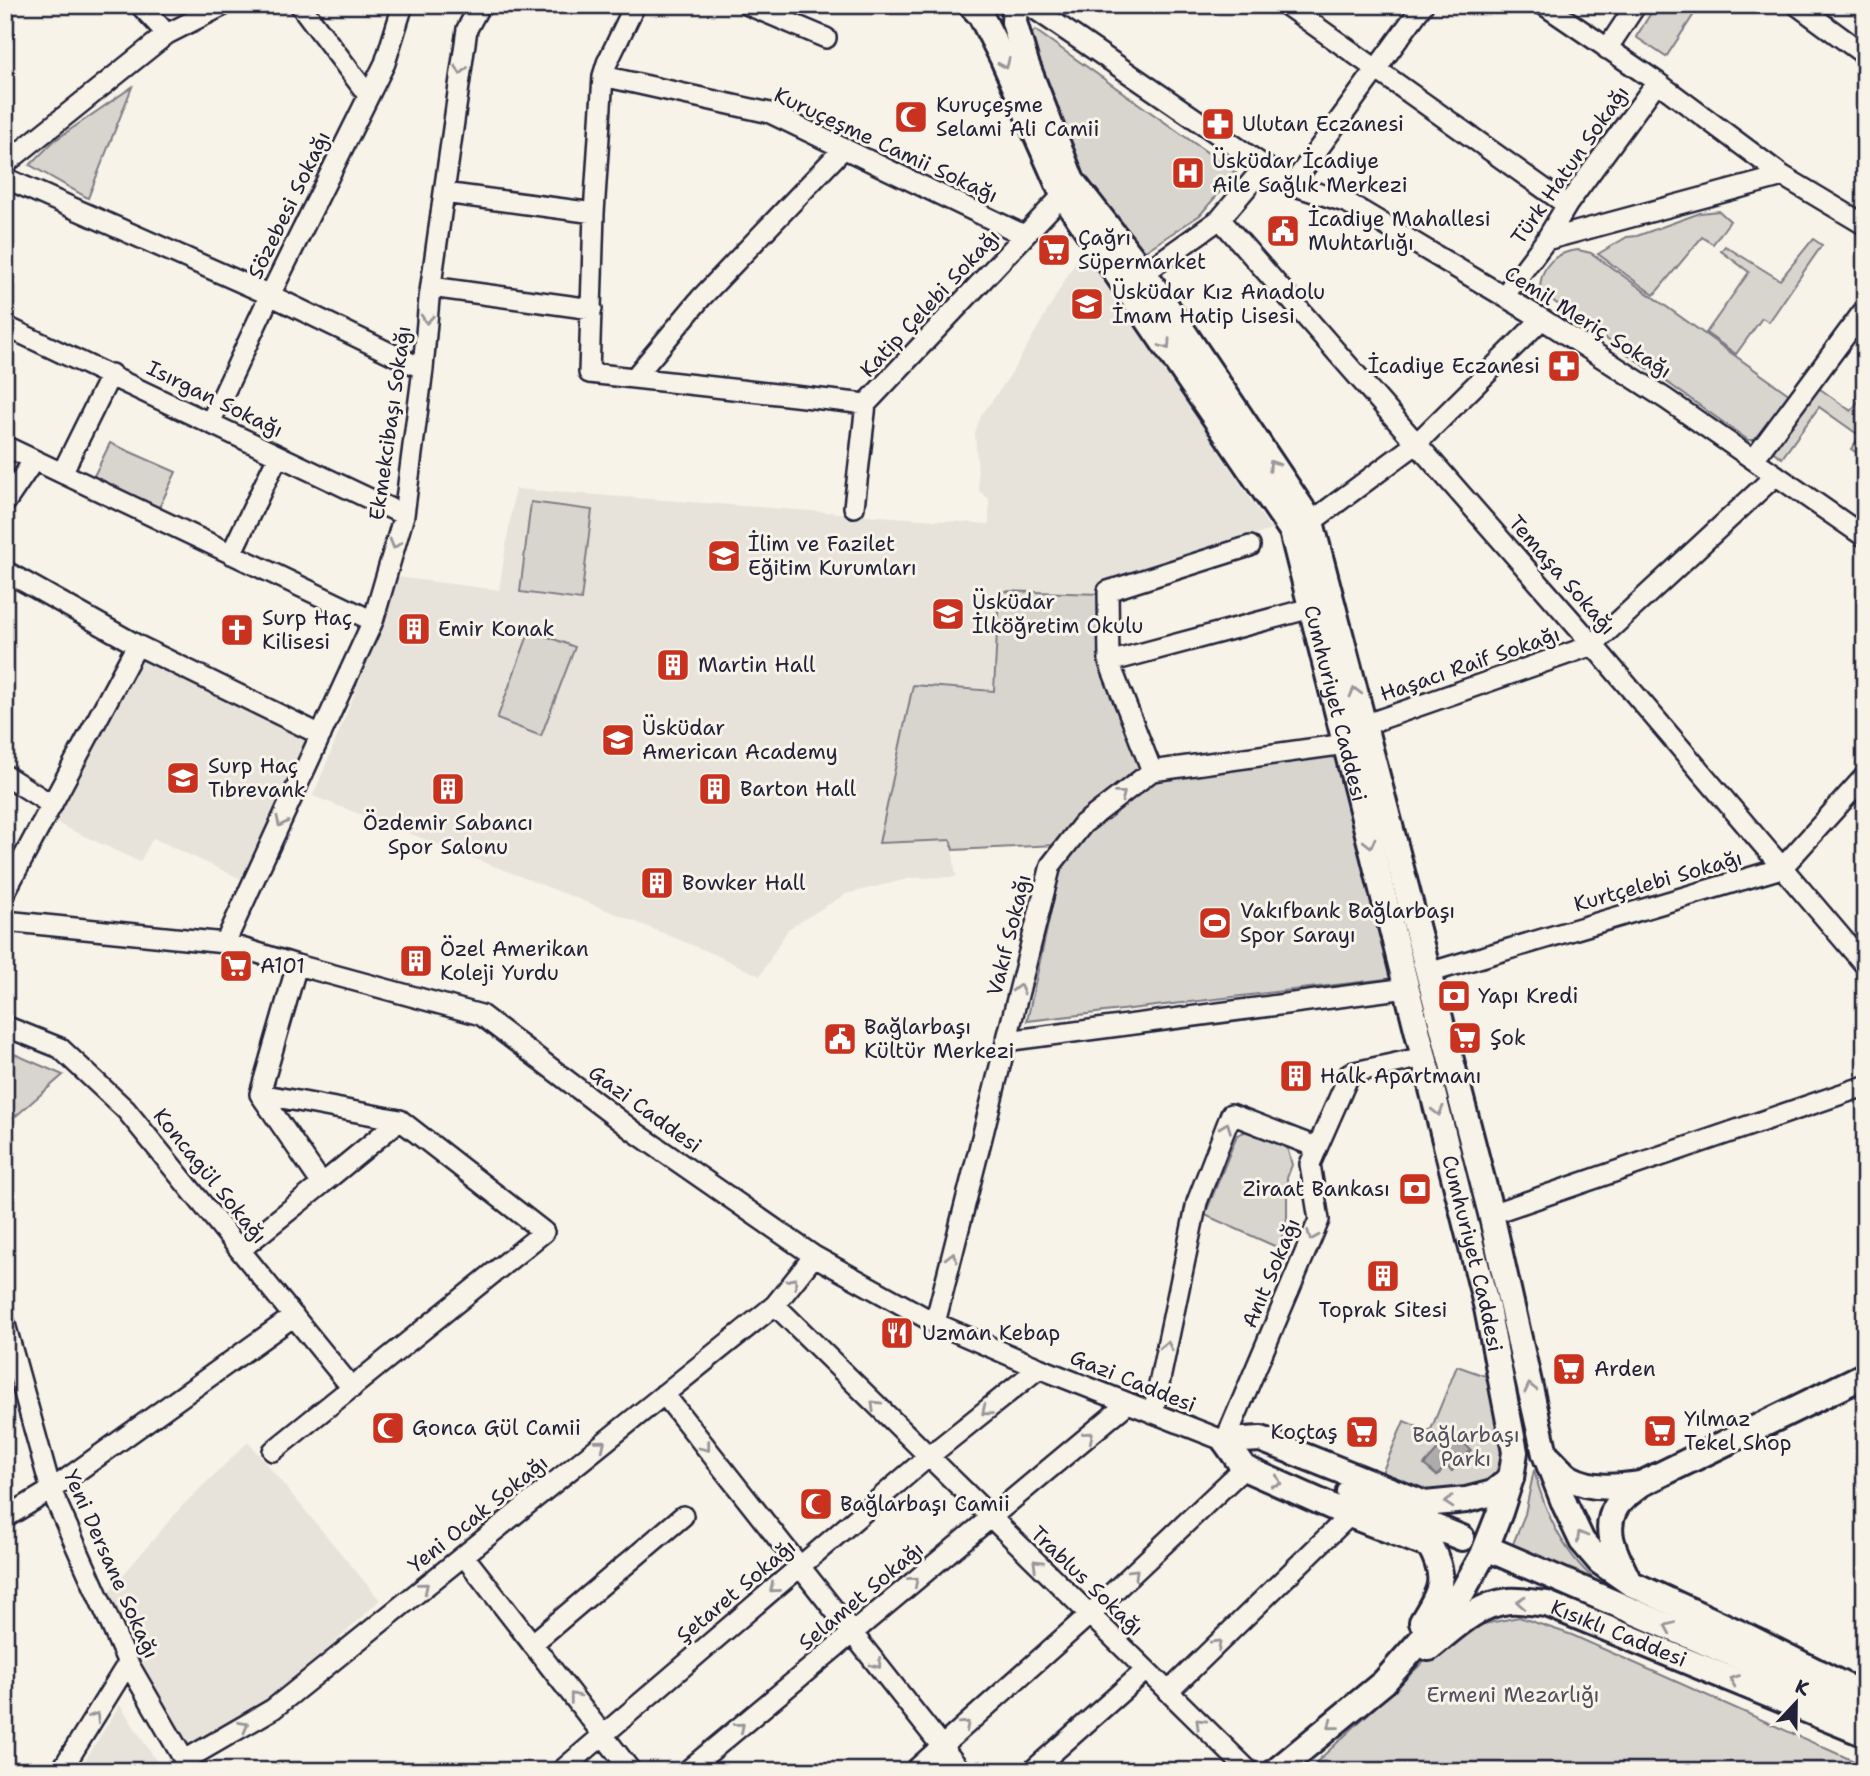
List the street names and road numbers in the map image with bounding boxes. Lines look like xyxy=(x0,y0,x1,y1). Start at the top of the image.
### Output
street label: Türk Hatun Sokağı xyxy=(1505,80,1635,250)
street label: Kuruçeşme Camii Sokağı xyxy=(769,81,1003,209)
street label: Sözebesi Sokağı xyxy=(241,126,337,284)
street label: Katip Çelebi Sokağı xyxy=(854,223,1006,383)
street label: Cemil Meriç Sokağı xyxy=(1499,259,1677,385)
street label: Ekmekcibaşı Sokağı xyxy=(362,324,418,522)
street label: Isırgan Sokağı xyxy=(142,354,288,444)
street label: Temaşa Sokağı xyxy=(1502,509,1622,641)
street label: Cumhuriyet Caddesi xyxy=(1297,602,1373,804)
street label: Haşacı Raif Sokağı xyxy=(1376,620,1564,708)
street label: Kurtçelebi Sokağı xyxy=(1570,844,1746,918)
street label: Vakıf Sokağı xyxy=(980,871,1038,999)
street label: Gazi Caddesi xyxy=(583,1059,707,1159)
street label: Koncagül Sokağı xyxy=(147,1103,273,1249)
street label: Cumhuriyet Caddesi xyxy=(1435,1152,1509,1354)
street label: Anıt Sokağı xyxy=(1235,1214,1307,1332)
street label: Gazi Caddesi xyxy=(1066,1343,1200,1419)
street label: Yeni Ocak Sokağı xyxy=(402,1449,554,1579)
street label: Yeni Dersane Sokağı xyxy=(57,1465,165,1663)
street label: Trablus Sokağı xyxy=(1024,1520,1150,1642)
street label: Şetaret Sokağı xyxy=(670,1533,802,1649)
street label: Selamet Sokağı xyxy=(793,1535,929,1657)
street label: Kısıklı Caddesi xyxy=(1547,1593,1691,1674)

